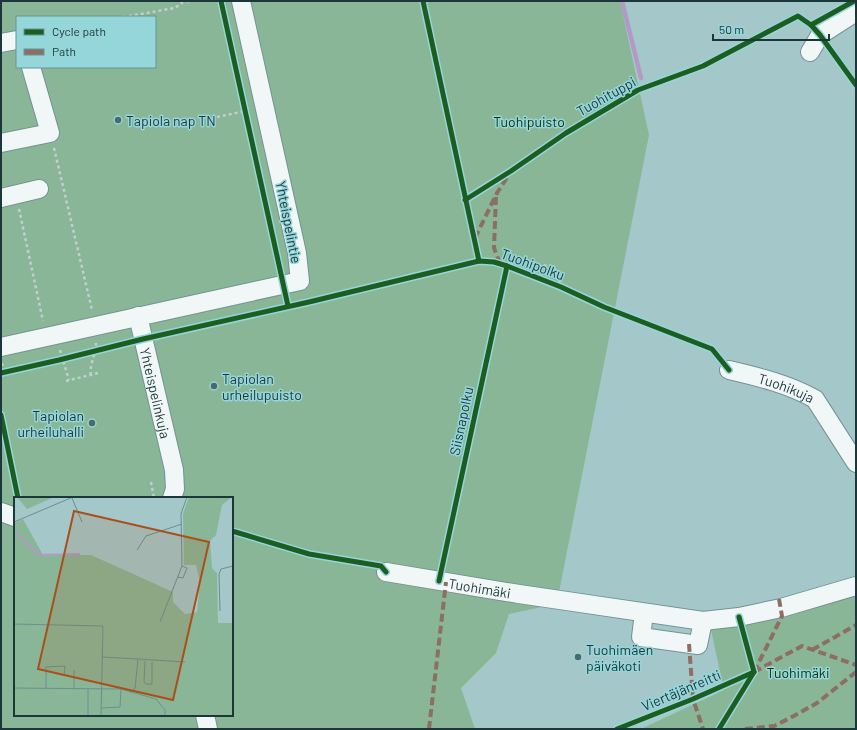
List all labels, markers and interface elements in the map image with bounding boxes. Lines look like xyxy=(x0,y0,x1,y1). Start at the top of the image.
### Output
legend xyxy=(16,16,156,68)
scale bar xyxy=(713,16,829,42)
text: 50 m xyxy=(719,22,744,36)
text: Cycle path xyxy=(52,24,106,38)
text: Path xyxy=(52,44,76,58)
street label: Tuohituppi xyxy=(573,73,639,119)
place label: Tapiola nap TN xyxy=(126,112,216,129)
park label: Tuohipuisto xyxy=(493,113,565,130)
marker: Tapiola nap TN xyxy=(113,115,123,125)
street label: Yhteispelintie xyxy=(273,179,305,265)
street label: Tuohipolku xyxy=(499,245,567,283)
street label: Yhteispelinkuja xyxy=(137,346,175,440)
street label: Tuohikuja xyxy=(756,369,817,406)
place label: Tapiolan urheilupuisto xyxy=(222,370,302,403)
marker: Tapiolan urheilupuisto xyxy=(209,381,219,391)
street label: Siisnapolku xyxy=(445,385,477,457)
place label: Tapiolan urheiluhalli xyxy=(17,407,84,440)
marker: Tapiolan urheiluhalli xyxy=(87,418,97,428)
inset map xyxy=(14,497,233,716)
street label: Tuohimäki xyxy=(447,574,512,601)
place label: Tuohimäen päiväkoti xyxy=(586,641,653,674)
marker: Tuohimäen päiväkoti xyxy=(573,652,583,662)
park label: Tuohimäki xyxy=(767,664,829,681)
street label: Viertäjänreitti xyxy=(639,666,723,714)

